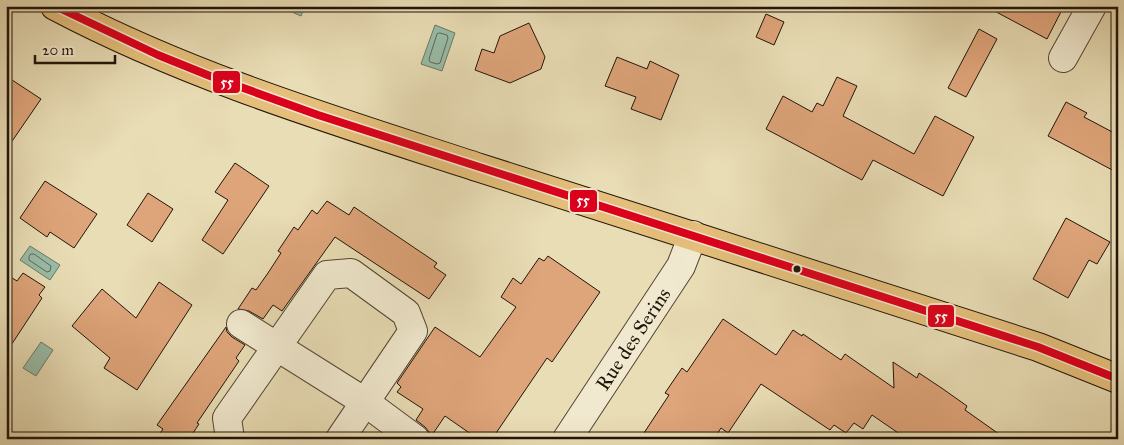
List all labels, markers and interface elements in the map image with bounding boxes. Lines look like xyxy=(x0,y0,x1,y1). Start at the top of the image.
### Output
scale bar xyxy=(35,32,115,64)
text: 20 m xyxy=(42,41,74,59)
line badge: 55 xyxy=(212,70,241,94)
text: 55 xyxy=(220,74,234,91)
line badge: 55 xyxy=(569,189,598,213)
text: 55 xyxy=(576,192,590,209)
unlabelled marker xyxy=(792,264,802,274)
street label: Rue des Serins xyxy=(590,283,676,395)
line badge: 55 xyxy=(927,304,955,328)
text: 55 xyxy=(934,308,948,325)

